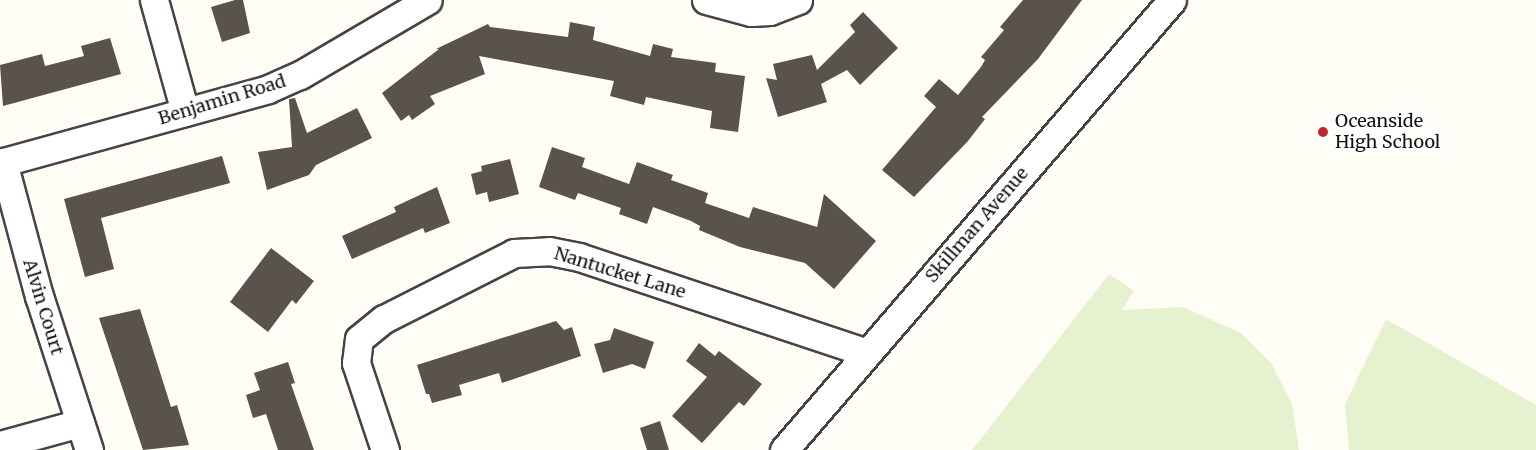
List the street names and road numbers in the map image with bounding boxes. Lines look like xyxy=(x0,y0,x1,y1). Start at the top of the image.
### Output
street label: Benjamin Road xyxy=(156,70,288,130)
street label: Skillman Avenue xyxy=(921,163,1033,287)
street label: Nantucket Lane xyxy=(552,243,688,303)
street label: Alvin Court xyxy=(18,257,68,357)

